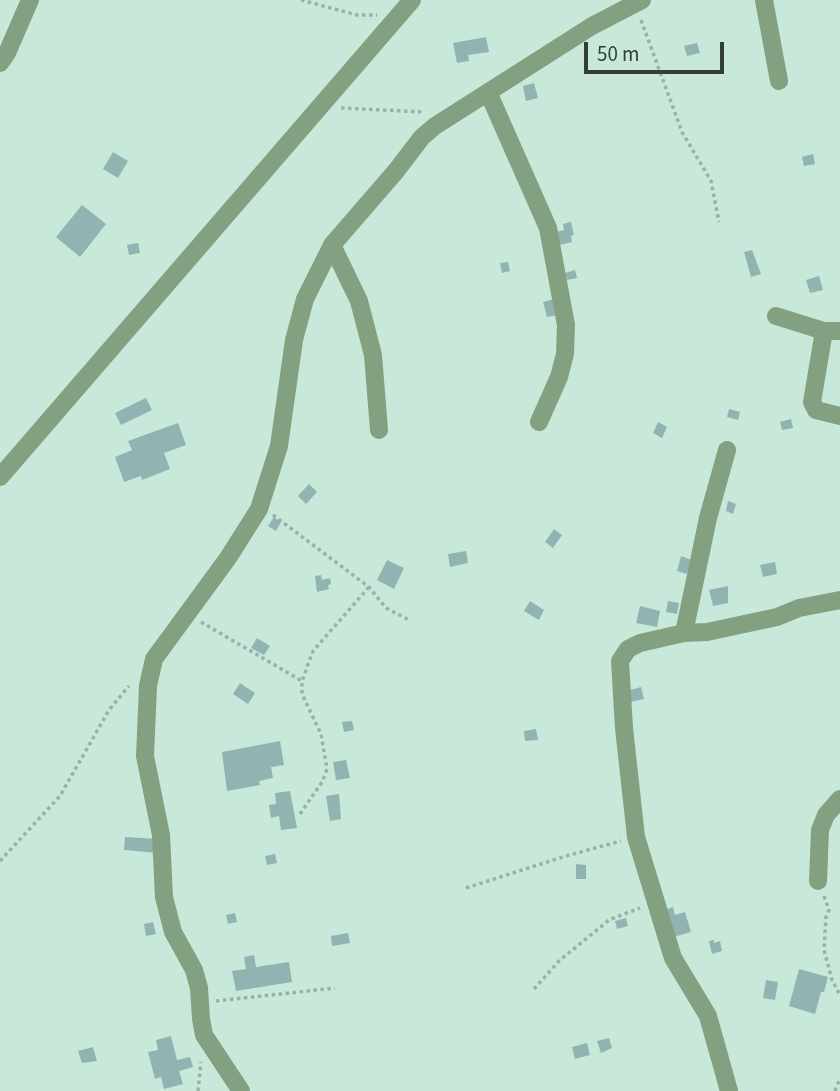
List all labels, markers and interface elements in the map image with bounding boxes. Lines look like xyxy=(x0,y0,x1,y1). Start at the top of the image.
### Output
scale bar xyxy=(588,28,728,72)
text: 50 m xyxy=(597,39,639,69)

